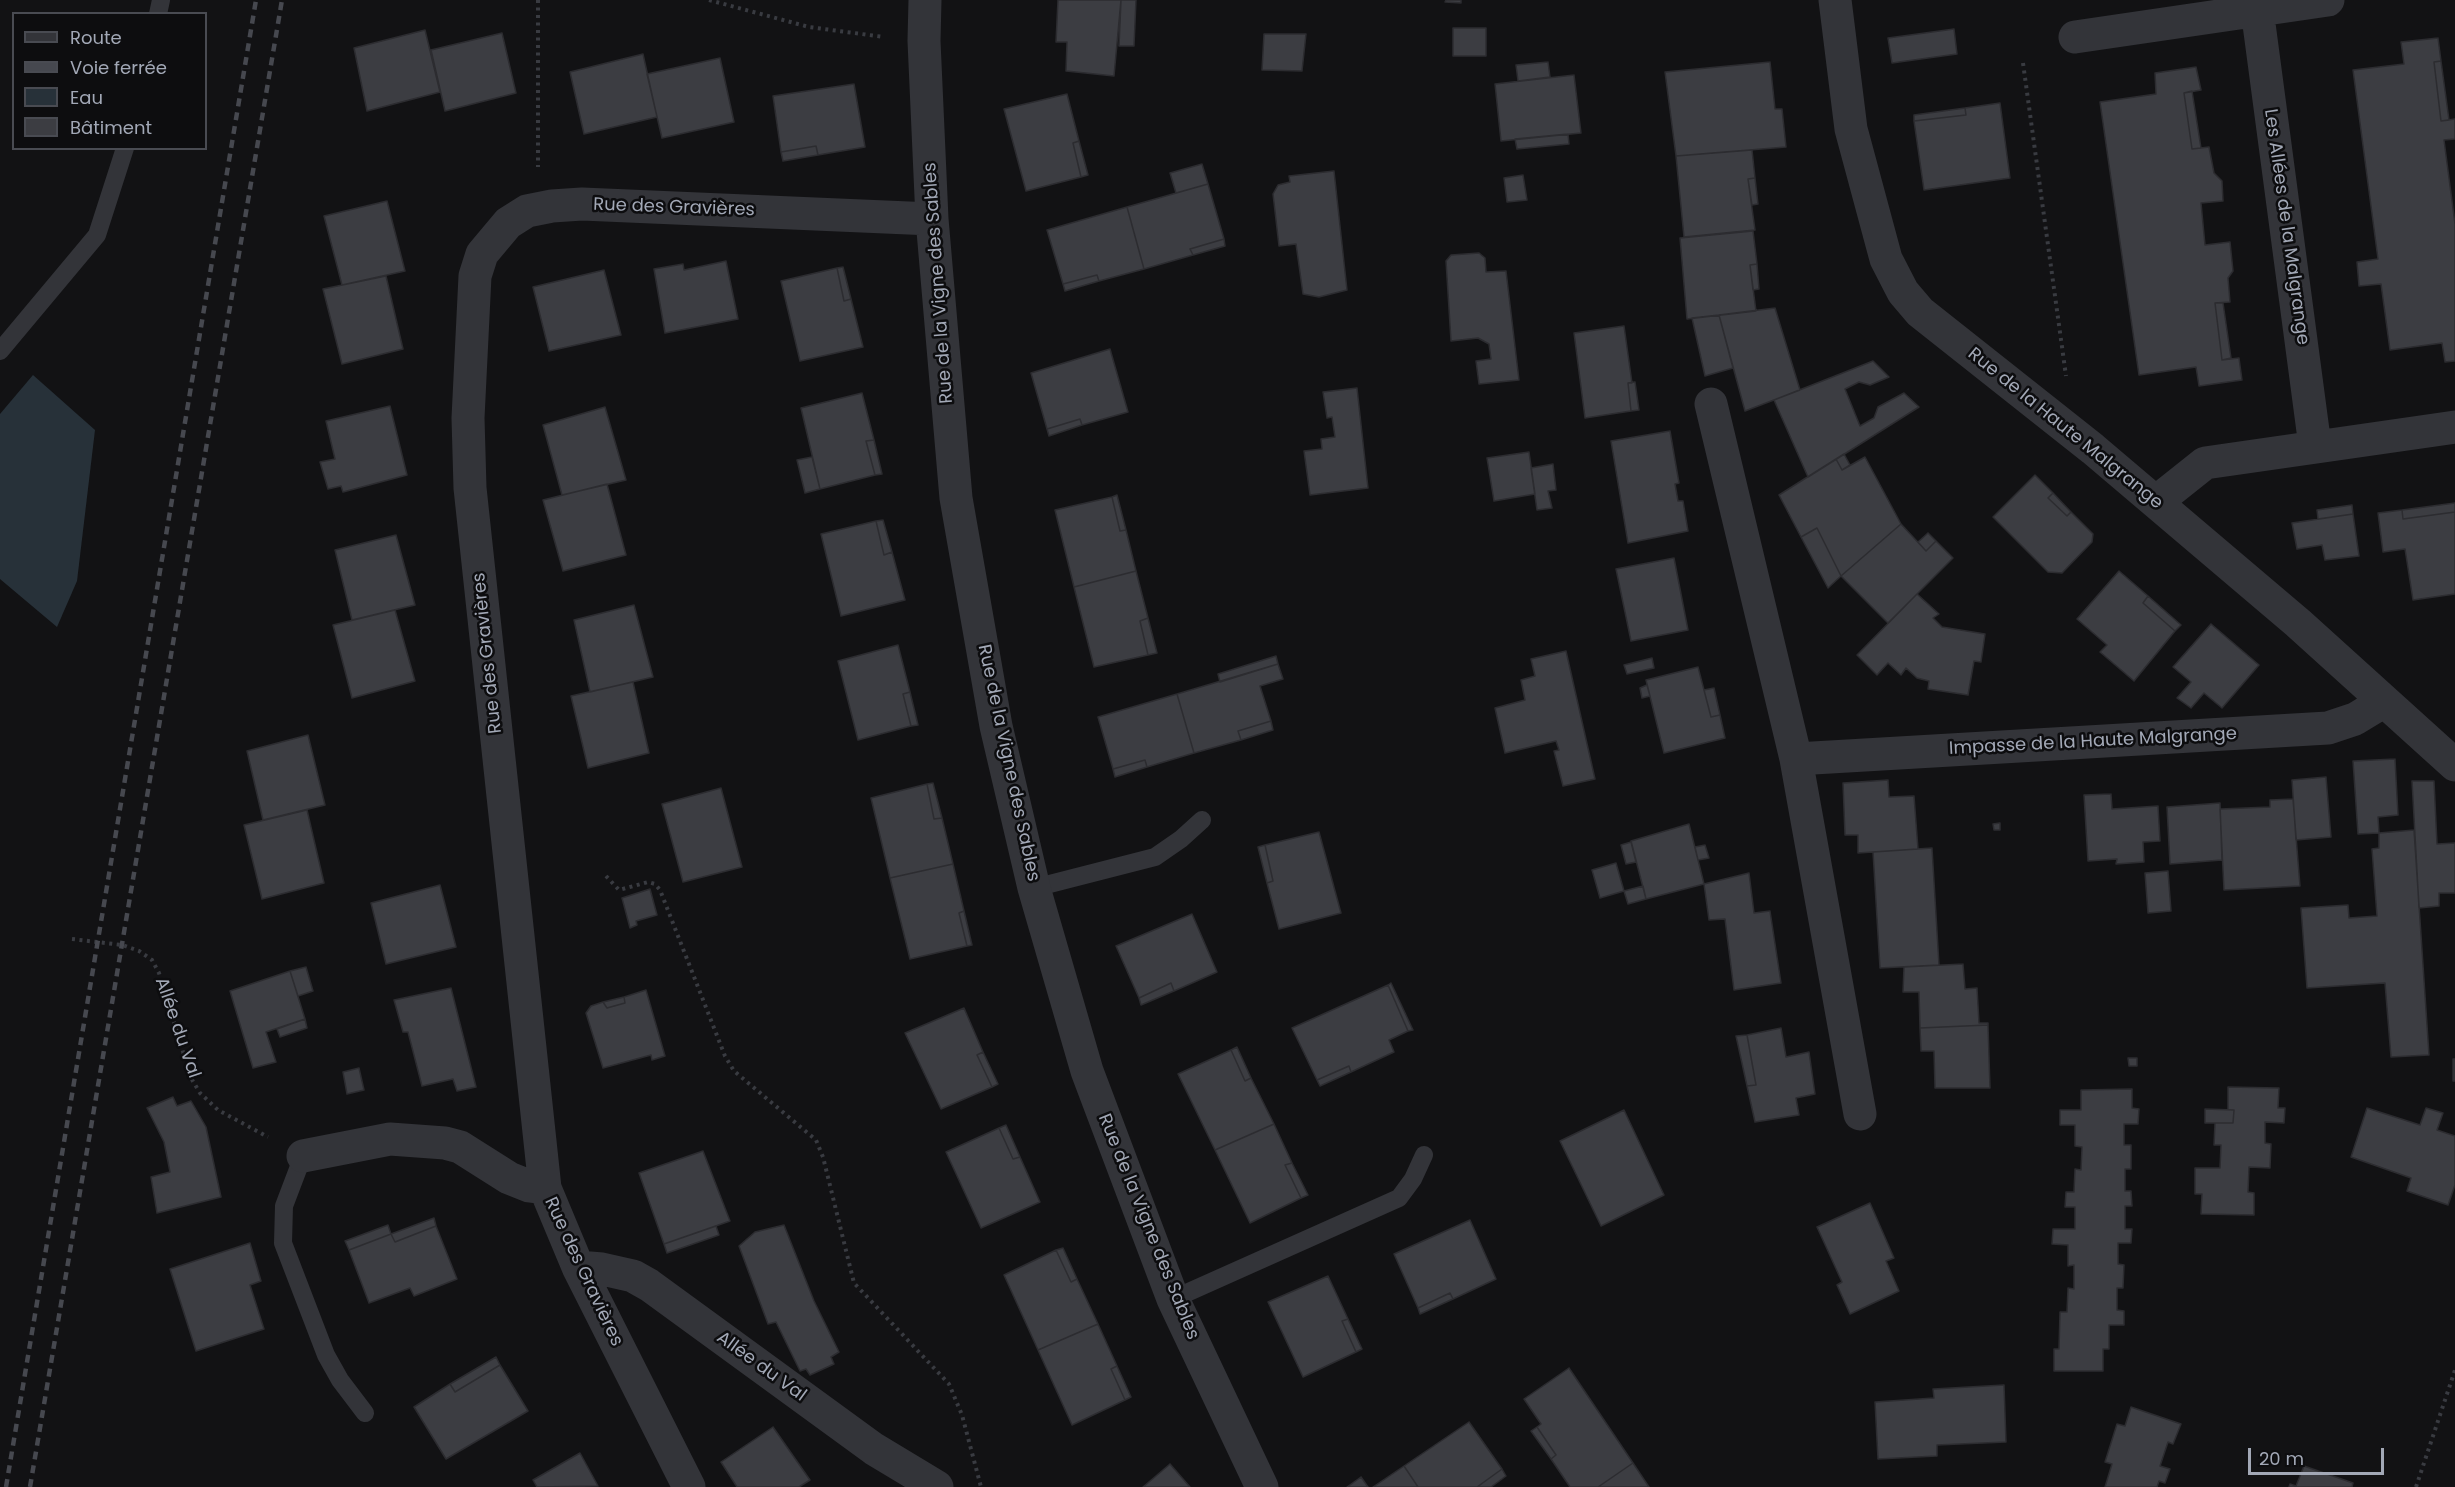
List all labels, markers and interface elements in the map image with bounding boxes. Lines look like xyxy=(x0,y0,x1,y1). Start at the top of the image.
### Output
legend xyxy=(12,12,207,150)
text: Route xyxy=(70,25,122,50)
text: Voie ferrée xyxy=(70,55,167,80)
text: Eau xyxy=(70,85,103,110)
street label: Les Allées de la Malgrange xyxy=(2259,108,2313,346)
text: Bâtiment xyxy=(70,115,152,140)
street label: Rue de la Vigne des Sables xyxy=(920,162,958,404)
street label: Rue des Gravières xyxy=(593,194,755,222)
street label: Rue de la Haute Malgrange xyxy=(1963,344,2167,514)
street label: Rue des Gravières xyxy=(469,571,507,735)
street label: Rue de la Vigne des Sables xyxy=(972,643,1044,883)
street label: Impasse de la Haute Malgrange xyxy=(1949,724,2237,760)
street label: Allée du Val xyxy=(150,975,204,1081)
street label: Rue de la Vigne des Sables xyxy=(1093,1111,1203,1343)
street label: Rue des Gravières xyxy=(539,1194,627,1350)
street label: Allée du Val xyxy=(712,1327,810,1407)
scale bar xyxy=(2251,1436,2388,1474)
text: 20 m xyxy=(2259,1446,2304,1471)

